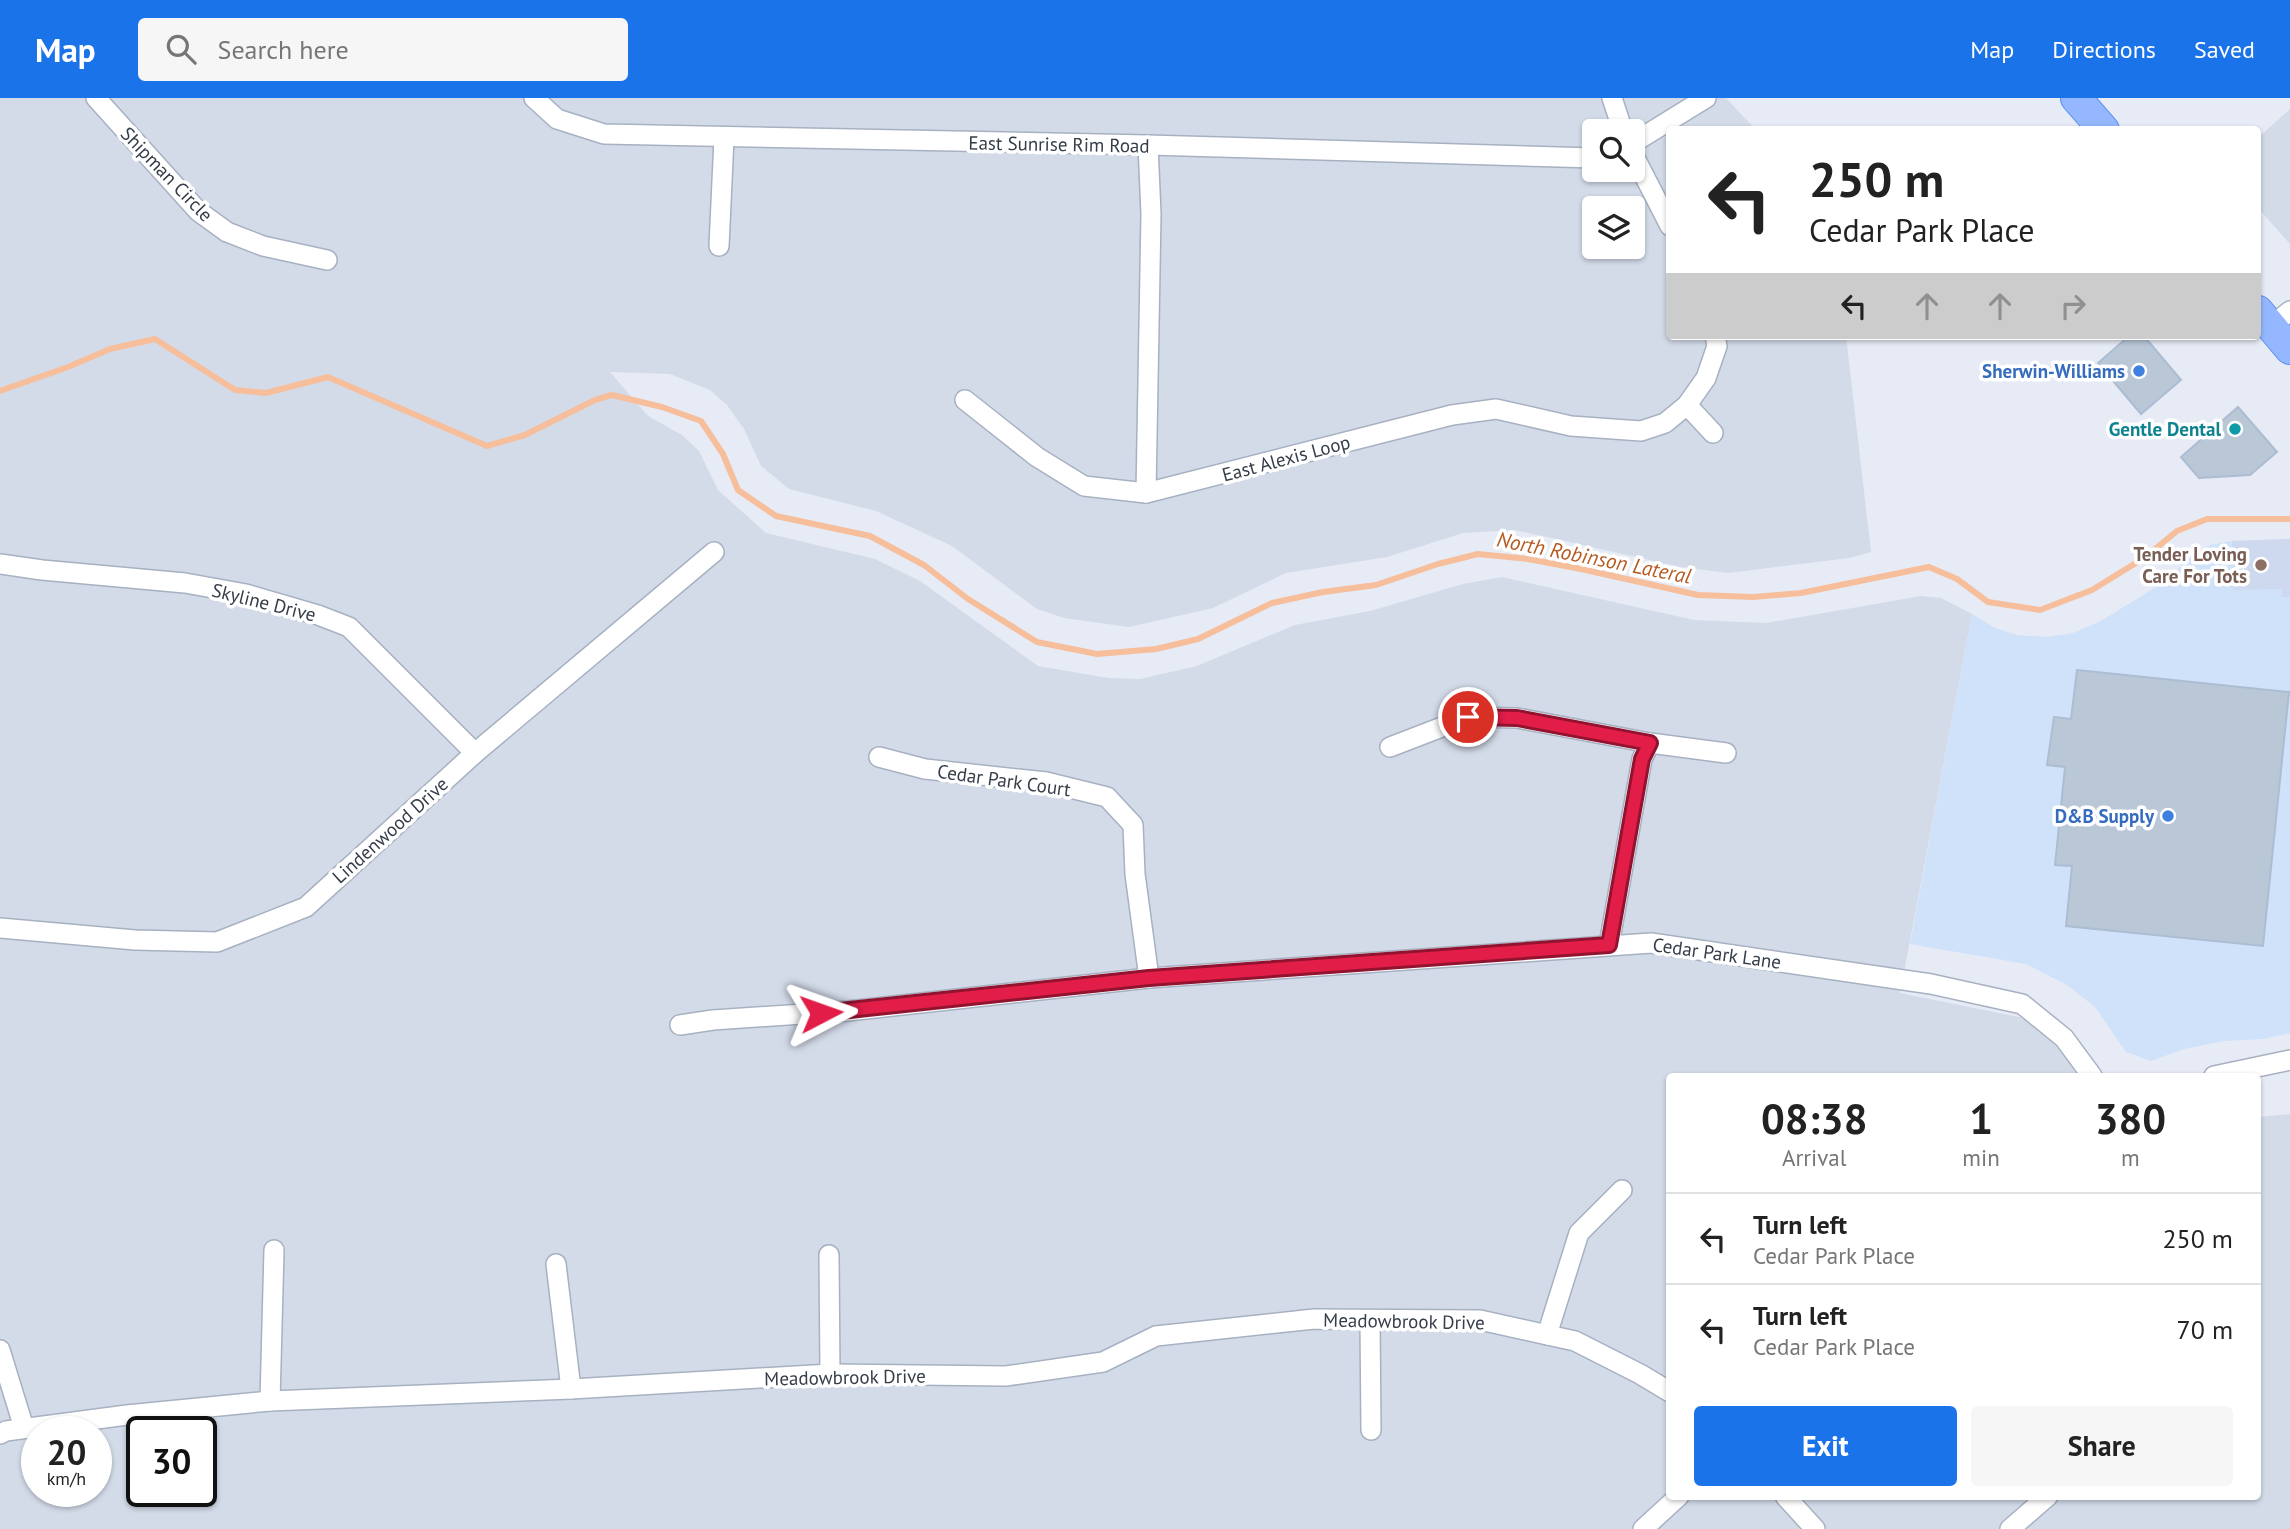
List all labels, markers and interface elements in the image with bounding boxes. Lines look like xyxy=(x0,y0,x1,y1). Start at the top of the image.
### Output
search box xyxy=(138,18,628,81)
text: Map xyxy=(35,28,96,71)
icon: search xyxy=(162,30,200,68)
text: Search here xyxy=(218,33,349,66)
text: Map xyxy=(1970,34,2014,65)
text: Directions xyxy=(2052,34,2156,65)
text: Saved xyxy=(2194,34,2255,65)
map controls xyxy=(1582,119,1645,259)
button: search xyxy=(1582,119,1645,182)
street label: Shipman Circle xyxy=(116,122,218,226)
street label: East Sunrise Rim Road xyxy=(968,130,1150,158)
text: 250 m xyxy=(1809,147,1944,211)
icon: left xyxy=(1694,154,1785,245)
button: layers xyxy=(1582,196,1645,259)
text: Cedar Park Place xyxy=(1809,209,2034,251)
icon: left xyxy=(1835,287,1873,325)
icon: ahead xyxy=(1908,287,1946,325)
icon: ahead xyxy=(1981,287,2019,325)
icon: right xyxy=(2054,287,2092,325)
place label: Sherwin-Williams xyxy=(1982,359,2125,383)
marker: Sherwin-Williams xyxy=(2131,363,2147,379)
place label: Gentle Dental xyxy=(2109,417,2221,441)
marker: Gentle Dental xyxy=(2227,421,2243,437)
street label: East Alexis Loop xyxy=(1219,429,1353,487)
water label: North Robinson Lateral xyxy=(1495,525,1694,590)
place label: Tender Loving Care For Tots xyxy=(2133,542,2247,588)
marker: Tender Loving Care For Tots xyxy=(2253,557,2269,573)
street label: Skyline Drive xyxy=(210,578,318,626)
pin xyxy=(1438,687,1498,747)
icon: arrive xyxy=(1449,698,1487,736)
street label: Cedar Park Court xyxy=(936,759,1073,801)
street label: Lindenwood Drive xyxy=(327,772,453,888)
place label: D&B Supply xyxy=(2055,804,2155,828)
marker: D&B Supply xyxy=(2160,808,2176,824)
street label: Cedar Park Lane xyxy=(1651,932,1783,974)
position arrow xyxy=(784,976,858,1050)
text: 08:38 xyxy=(1761,1091,1867,1146)
text: 1 xyxy=(1969,1091,1993,1146)
text: 380 xyxy=(2095,1091,2166,1146)
text: Arrival xyxy=(1782,1143,1846,1172)
text: min xyxy=(1962,1143,2000,1172)
text: m xyxy=(2121,1143,2140,1172)
text: Turn left xyxy=(1753,1208,1847,1241)
icon: left xyxy=(1694,1220,1732,1258)
text: 250 m xyxy=(2162,1222,2233,1255)
text: Cedar Park Place xyxy=(1753,1241,1915,1270)
text: Turn left xyxy=(1753,1299,1847,1332)
street label: Meadowbrook Drive xyxy=(1323,1308,1485,1334)
icon: left xyxy=(1694,1311,1732,1349)
text: 70 m xyxy=(2177,1313,2233,1346)
text: Cedar Park Place xyxy=(1753,1332,1915,1361)
street label: Meadowbrook Drive xyxy=(764,1364,926,1390)
button: Exit xyxy=(1694,1406,1957,1486)
button: Share xyxy=(1971,1406,2233,1486)
speed limit sign: 30 xyxy=(126,1416,217,1507)
text: 20 xyxy=(47,1429,86,1475)
text: km/h xyxy=(47,1467,86,1490)

